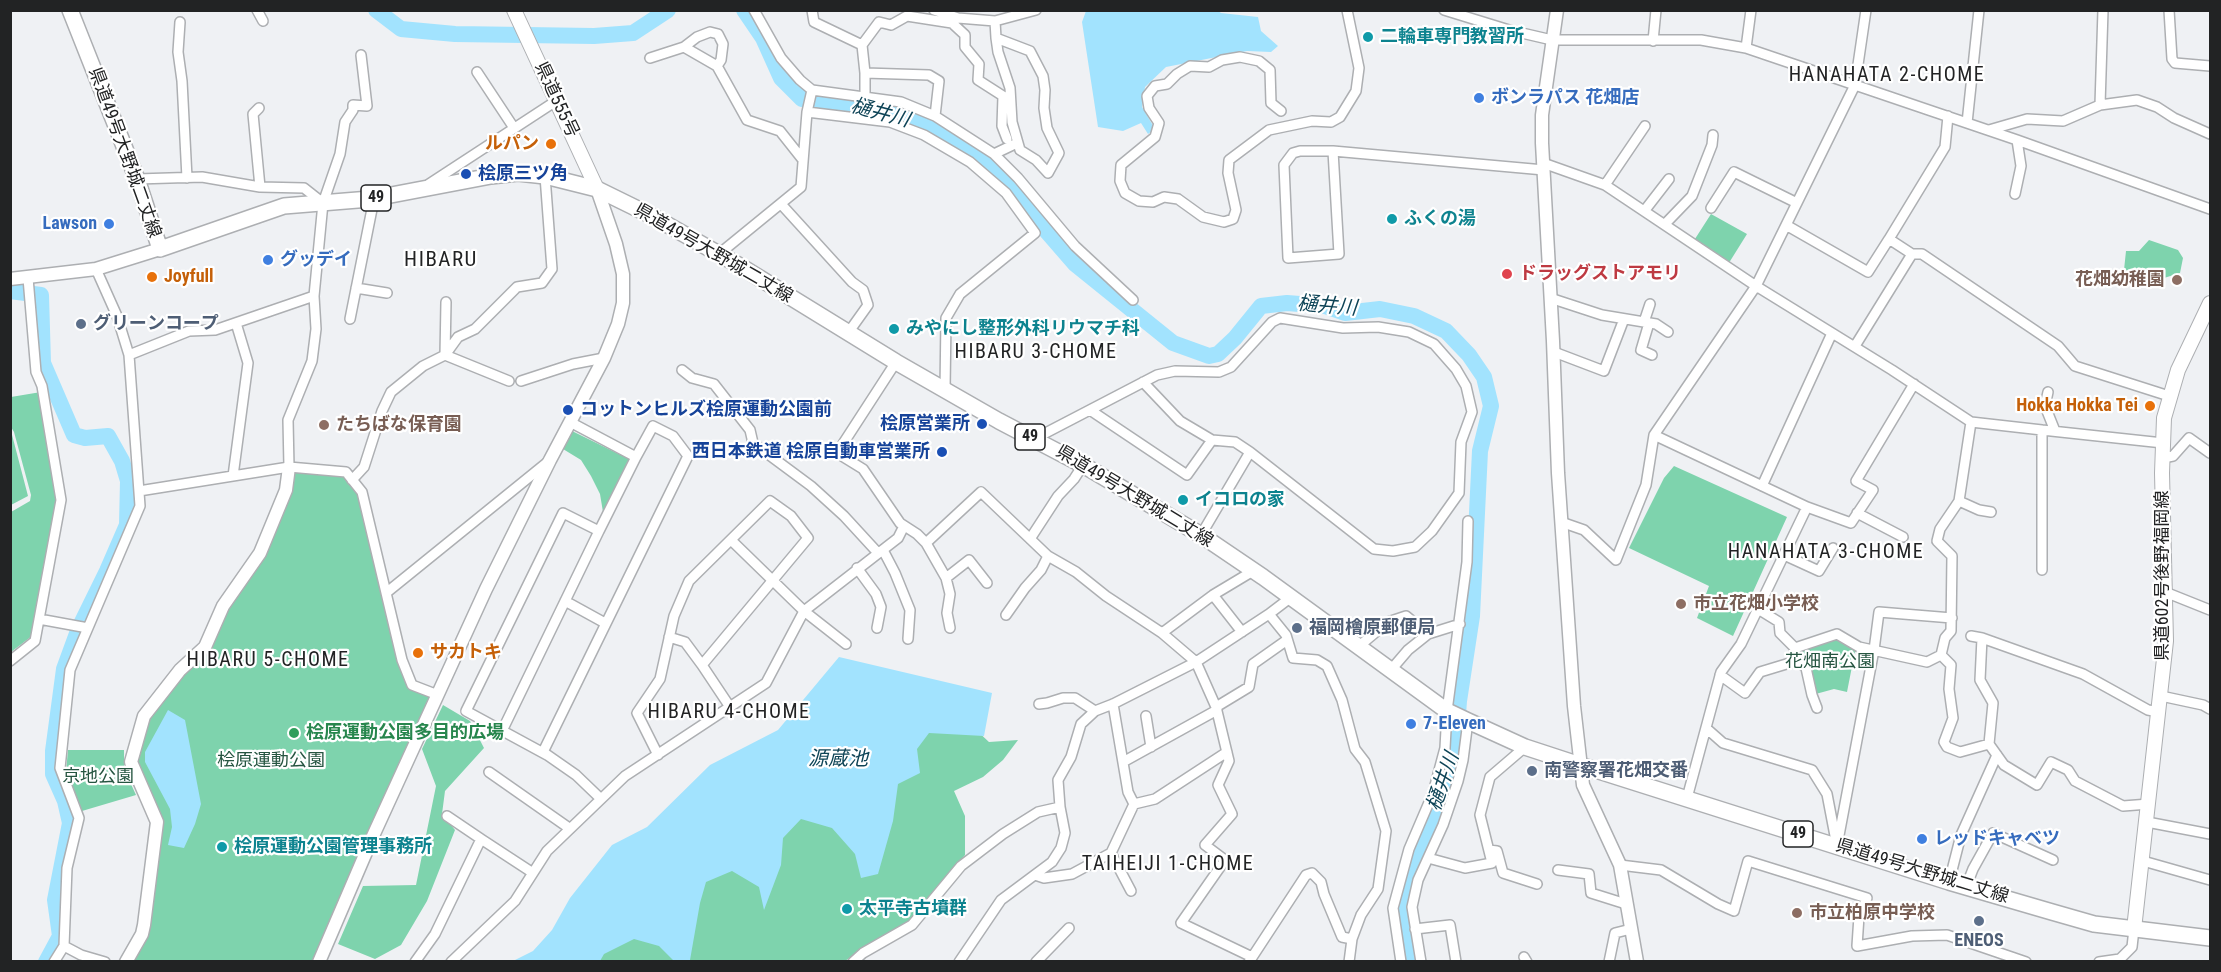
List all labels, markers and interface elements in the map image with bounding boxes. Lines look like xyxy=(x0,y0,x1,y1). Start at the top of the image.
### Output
place label: 二輪車専門教習所 xyxy=(1380,26,1524,48)
marker: 二輪車専門教習所 xyxy=(1361,30,1375,44)
street label: 県道555号 xyxy=(529,59,583,141)
district label: HANAHATA 2-CHOME xyxy=(1789,64,1985,88)
street label: 県道49号大野城二丈線 xyxy=(83,65,165,241)
place label: ボンラパス 花畑店 xyxy=(1491,87,1639,109)
marker: ボンラパス 花畑店 xyxy=(1472,91,1486,105)
water label: 樋井川 xyxy=(848,95,912,133)
place label: ルパン xyxy=(485,133,539,155)
marker: ルパン xyxy=(544,137,558,151)
place label: 桧原三ツ角 xyxy=(478,163,568,185)
marker: 桧原三ツ角 xyxy=(459,167,473,181)
road number: 49 xyxy=(361,185,391,211)
street label: 県道49号大野城二丈線 xyxy=(630,200,796,308)
place label: ふくの湯 xyxy=(1404,208,1476,230)
marker: ふくの湯 xyxy=(1385,212,1399,226)
place label: Lawson xyxy=(43,213,97,235)
marker: Lawson xyxy=(102,217,116,231)
district label: HIBARU xyxy=(404,248,478,274)
place label: グッデイ xyxy=(280,249,352,271)
marker: グッデイ xyxy=(261,253,275,267)
place label: ドラッグストアモリ xyxy=(1519,263,1681,285)
place label: Joyfull xyxy=(164,266,214,288)
marker: ドラッグストアモリ xyxy=(1500,267,1514,281)
place label: 花畑幼稚園 xyxy=(2075,269,2165,291)
marker: Joyfull xyxy=(145,270,159,284)
marker: 花畑幼稚園 xyxy=(2170,273,2184,287)
water label: 樋井川 xyxy=(1296,292,1358,322)
place label: グリーンコープ xyxy=(93,313,219,335)
marker: グリーンコープ xyxy=(74,317,88,331)
place label: みやにし整形外科リウマチ科 xyxy=(906,318,1140,340)
marker: みやにし整形外科リウマチ科 xyxy=(887,322,901,336)
district label: HIBARU 3-CHOME xyxy=(955,341,1117,365)
place label: Hokka Hokka Tei xyxy=(2016,395,2138,417)
place label: コットンヒルズ桧原運動公園前 xyxy=(580,399,832,421)
marker: Hokka Hokka Tei xyxy=(2143,399,2157,413)
marker: コットンヒルズ桧原運動公園前 xyxy=(561,403,575,417)
place label: 桧原営業所 xyxy=(880,413,970,435)
place label: たちばな保育園 xyxy=(336,414,462,436)
marker: 桧原営業所 xyxy=(975,417,989,431)
marker: たちばな保育園 xyxy=(317,418,331,432)
road number: 49 xyxy=(1015,424,1045,450)
place label: 西日本鉄道 桧原自動車営業所 xyxy=(692,441,930,463)
street label: 県道49号大野城二丈線 xyxy=(1051,441,1217,553)
marker: 西日本鉄道 桧原自動車営業所 xyxy=(935,445,949,459)
place label: イコロの家 xyxy=(1195,489,1285,511)
street label: 県道602号後野福岡線 xyxy=(2152,491,2174,661)
marker: イコロの家 xyxy=(1176,493,1190,507)
district label: HANAHATA 3-CHOME xyxy=(1728,541,1924,565)
place label: 市立花畑小学校 xyxy=(1693,593,1819,615)
marker: 市立花畑小学校 xyxy=(1674,597,1688,611)
place label: 福岡檜原郵便局 xyxy=(1309,617,1435,639)
marker: 福岡檜原郵便局 xyxy=(1290,621,1304,635)
place label: サカトキ xyxy=(430,642,502,664)
marker: サカトキ xyxy=(411,646,425,660)
district label: HIBARU 5-CHOME xyxy=(187,649,349,673)
park label: 花畑南公園 xyxy=(1785,651,1875,673)
district label: HIBARU 4-CHOME xyxy=(648,701,810,725)
place label: 7-Eleven xyxy=(1423,713,1486,735)
marker: 7-Eleven xyxy=(1404,717,1418,731)
place label: 桧原運動公園多目的広場 xyxy=(306,722,504,744)
marker: 桧原運動公園多目的広場 xyxy=(287,726,301,740)
water label: 源蔵池 xyxy=(808,748,868,772)
park label: 桧原運動公園 xyxy=(217,750,325,772)
water label: 樋井川 xyxy=(1423,750,1465,814)
place label: 南警察署花畑交番 xyxy=(1544,760,1688,782)
marker: 南警察署花畑交番 xyxy=(1525,764,1539,778)
park label: 京地公園 xyxy=(62,766,134,788)
road number: 49 xyxy=(1783,821,1813,847)
place label: レッドキャベツ xyxy=(1934,828,2060,850)
marker: レッドキャベツ xyxy=(1915,832,1929,846)
street label: 県道49号大野城二丈線 xyxy=(1833,835,2011,909)
place label: 桧原運動公園管理事務所 xyxy=(234,836,432,858)
marker: 桧原運動公園管理事務所 xyxy=(215,840,229,854)
district label: TAIHEIJI 1-CHOME xyxy=(1082,853,1254,877)
place label: 太平寺古墳群 xyxy=(859,898,967,920)
marker: 太平寺古墳群 xyxy=(840,902,854,916)
place label: 市立柏原中学校 xyxy=(1809,902,1935,924)
marker: 市立柏原中学校 xyxy=(1790,906,1804,920)
marker: ENEOS xyxy=(1972,914,1986,928)
place label: ENEOS xyxy=(1954,930,2004,952)

